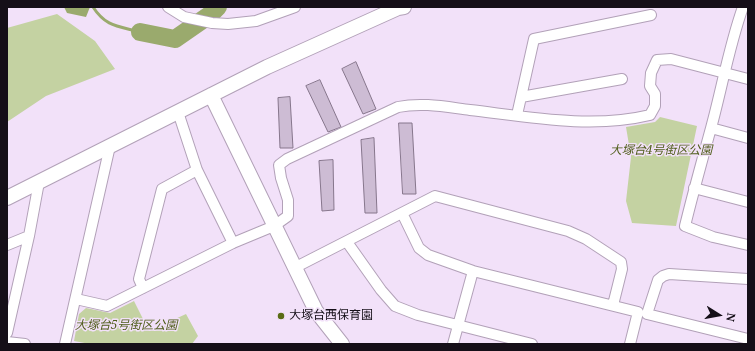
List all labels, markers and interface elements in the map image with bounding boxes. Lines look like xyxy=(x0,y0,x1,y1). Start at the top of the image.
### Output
park label: 大塚台4号街区公園 xyxy=(610,144,712,158)
north arrow xyxy=(699,295,739,335)
place label: 大塚台西保育園 xyxy=(289,309,373,323)
marker: 大塚台西保育園 xyxy=(276,311,286,321)
text: N xyxy=(723,312,739,323)
park label: 大塚台5号街区公園 xyxy=(75,319,177,333)

